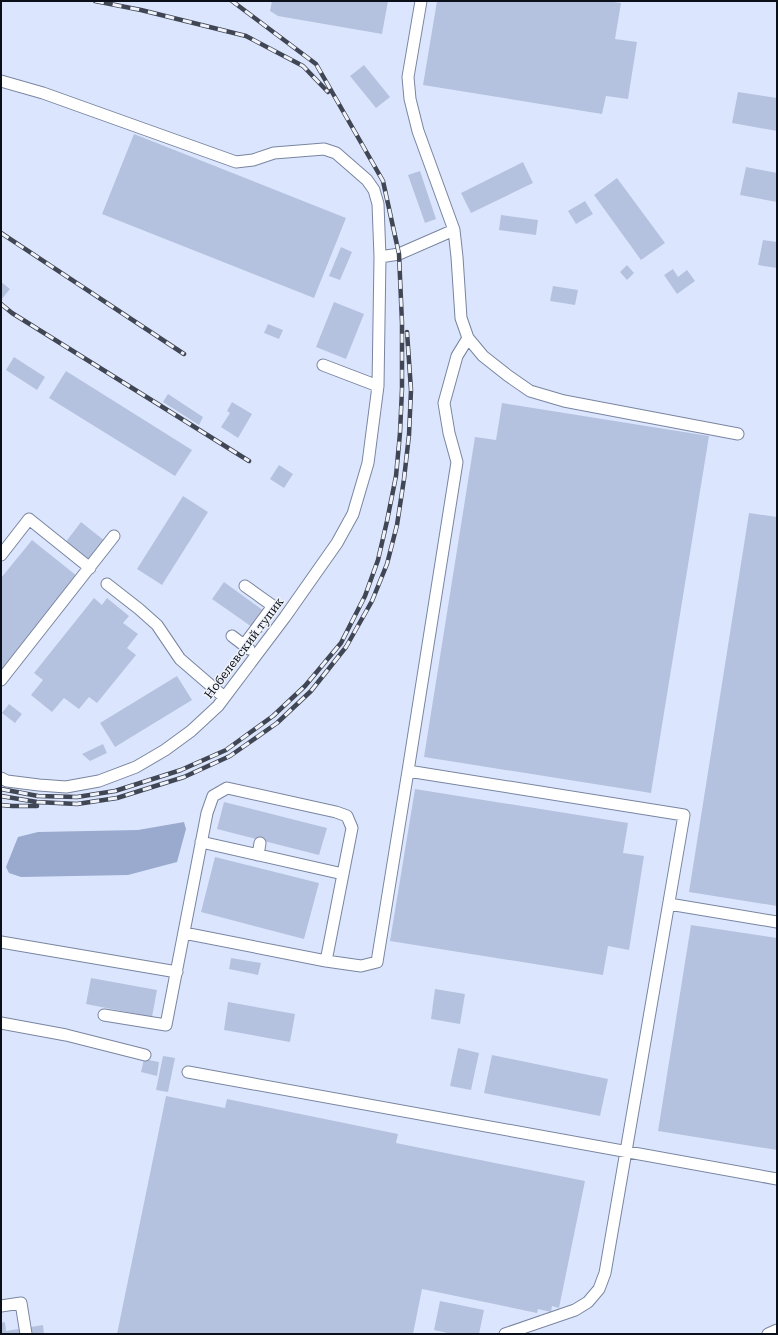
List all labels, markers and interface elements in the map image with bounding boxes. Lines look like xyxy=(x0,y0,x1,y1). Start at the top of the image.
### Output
street label: Нобелевский тупик xyxy=(201,594,287,701)

